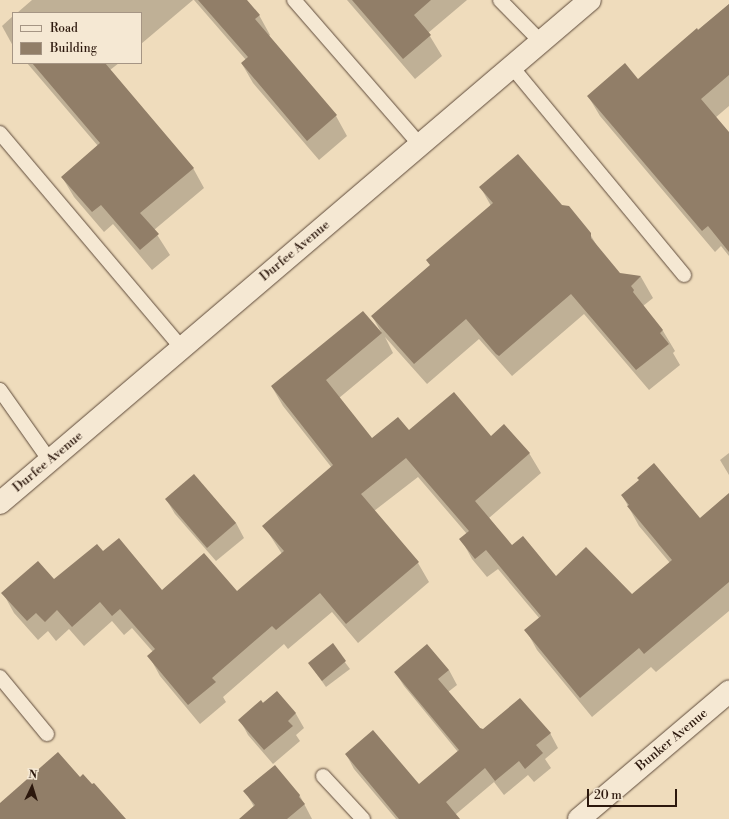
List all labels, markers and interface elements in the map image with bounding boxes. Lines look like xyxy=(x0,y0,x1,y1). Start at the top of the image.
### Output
legend xyxy=(12,12,142,64)
text: Road xyxy=(50,21,78,36)
text: Building xyxy=(50,41,97,56)
street label: Durfee Avenue xyxy=(257,217,333,285)
street label: Durfee Avenue xyxy=(10,428,86,496)
street label: Bunker Avenue xyxy=(633,706,711,774)
north arrow xyxy=(12,767,52,807)
text: N xyxy=(28,768,38,782)
scale bar xyxy=(589,781,679,807)
text: 20 m xyxy=(594,788,622,803)

